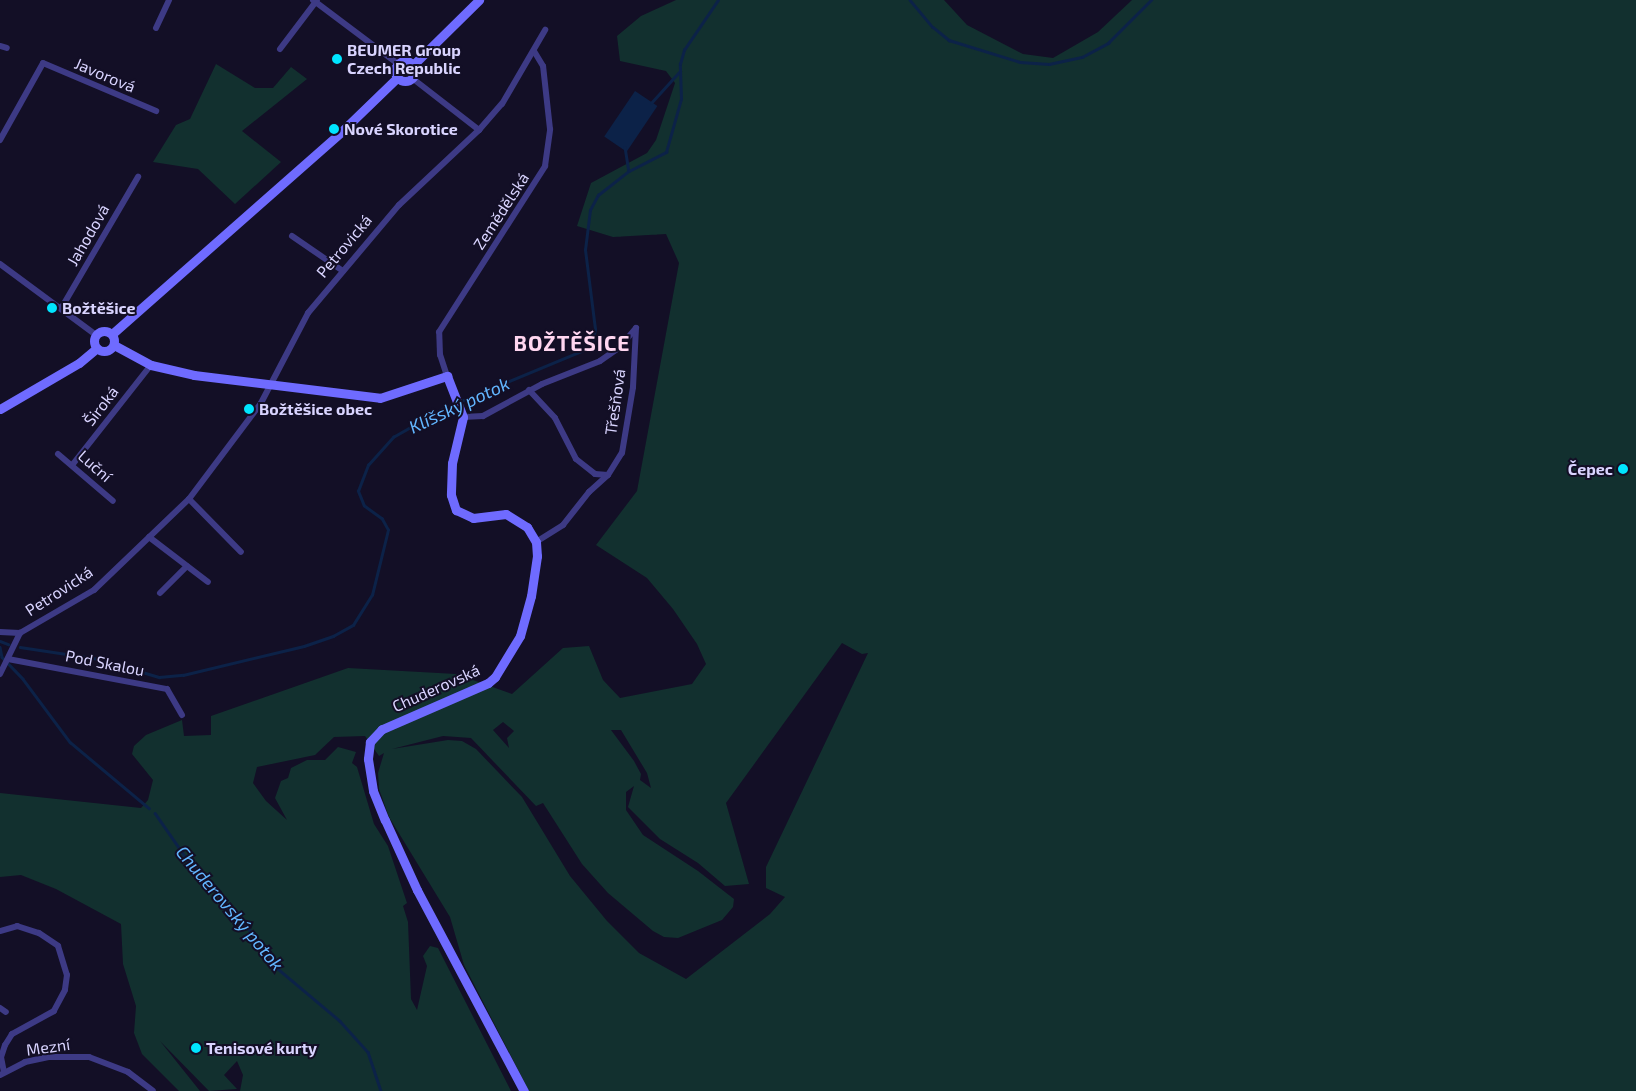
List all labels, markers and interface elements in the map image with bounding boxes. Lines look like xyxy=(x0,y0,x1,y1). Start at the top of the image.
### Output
place label: BEUMER Group Czech Republic xyxy=(347,40,461,78)
marker: BEUMER Group Czech Republic xyxy=(331,53,343,65)
street label: Javorová xyxy=(72,54,138,96)
place label: Nové Skorotice xyxy=(344,119,458,139)
marker: Nové Skorotice xyxy=(328,123,340,135)
street label: Zemědělská xyxy=(469,169,533,253)
street label: Jahodová xyxy=(63,201,113,269)
street label: Petrovická xyxy=(312,211,376,281)
place label: Božtěšice xyxy=(62,298,136,318)
marker: Božtěšice xyxy=(46,302,58,314)
district label: BOŽTĚŠICE xyxy=(512,330,632,356)
street label: Třešňová xyxy=(601,368,629,436)
water label: Klíšský potok xyxy=(405,372,513,438)
street label: Široká xyxy=(80,382,122,430)
place label: Božtěšice obec xyxy=(259,399,372,419)
marker: Božtěšice obec xyxy=(243,403,255,415)
street label: Luční xyxy=(74,446,116,486)
place label: Čepec xyxy=(1568,459,1613,479)
marker: Čepec xyxy=(1617,463,1629,475)
street label: Petrovická xyxy=(22,562,96,620)
street label: Pod Skalou xyxy=(64,646,146,680)
street label: Chuderovská xyxy=(389,660,483,716)
water label: Chuderovský potok xyxy=(171,841,289,975)
street label: Mezní xyxy=(25,1034,71,1060)
place label: Tenisové kurty xyxy=(206,1038,317,1058)
marker: Tenisové kurty xyxy=(190,1042,202,1054)

